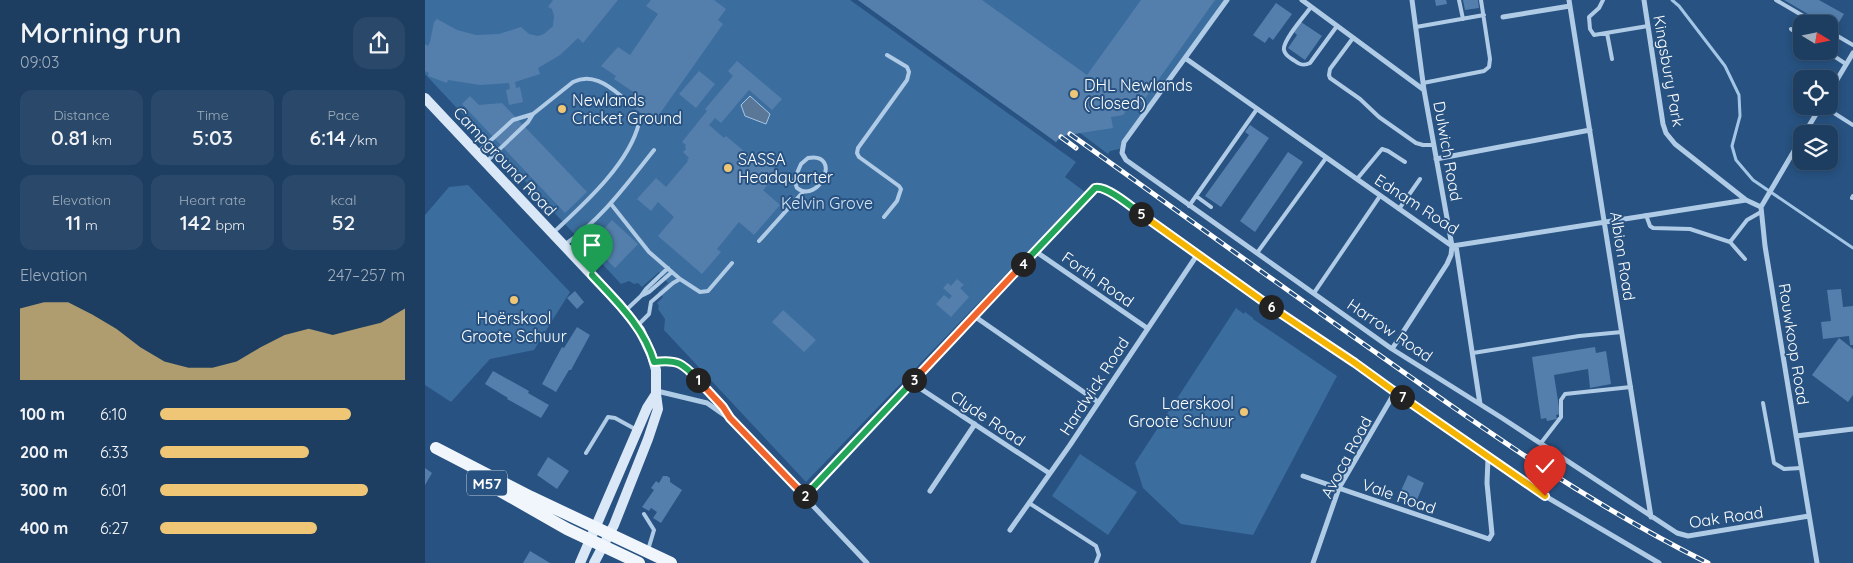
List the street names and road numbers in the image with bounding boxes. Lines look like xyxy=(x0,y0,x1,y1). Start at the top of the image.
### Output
street label: Kingsbury Park xyxy=(1649,14,1689,128)
street label: Dulwich Road xyxy=(1429,100,1467,202)
street label: Campground Road xyxy=(449,102,561,220)
street label: Ednam Road xyxy=(1371,169,1463,239)
street label: Albion Road xyxy=(1606,210,1640,302)
street label: Forth Road xyxy=(1058,247,1138,311)
street label: Rouwkoop Road xyxy=(1775,282,1813,406)
street label: Harrow Road xyxy=(1343,294,1437,366)
street label: Hardwick Road xyxy=(1055,333,1133,439)
street label: Clyde Road xyxy=(947,386,1029,450)
street label: Avoca Road xyxy=(1316,413,1376,501)
road number: M57 xyxy=(467,470,507,496)
street label: Vale Road xyxy=(1359,474,1439,518)
street label: Oak Road xyxy=(1688,502,1764,532)

